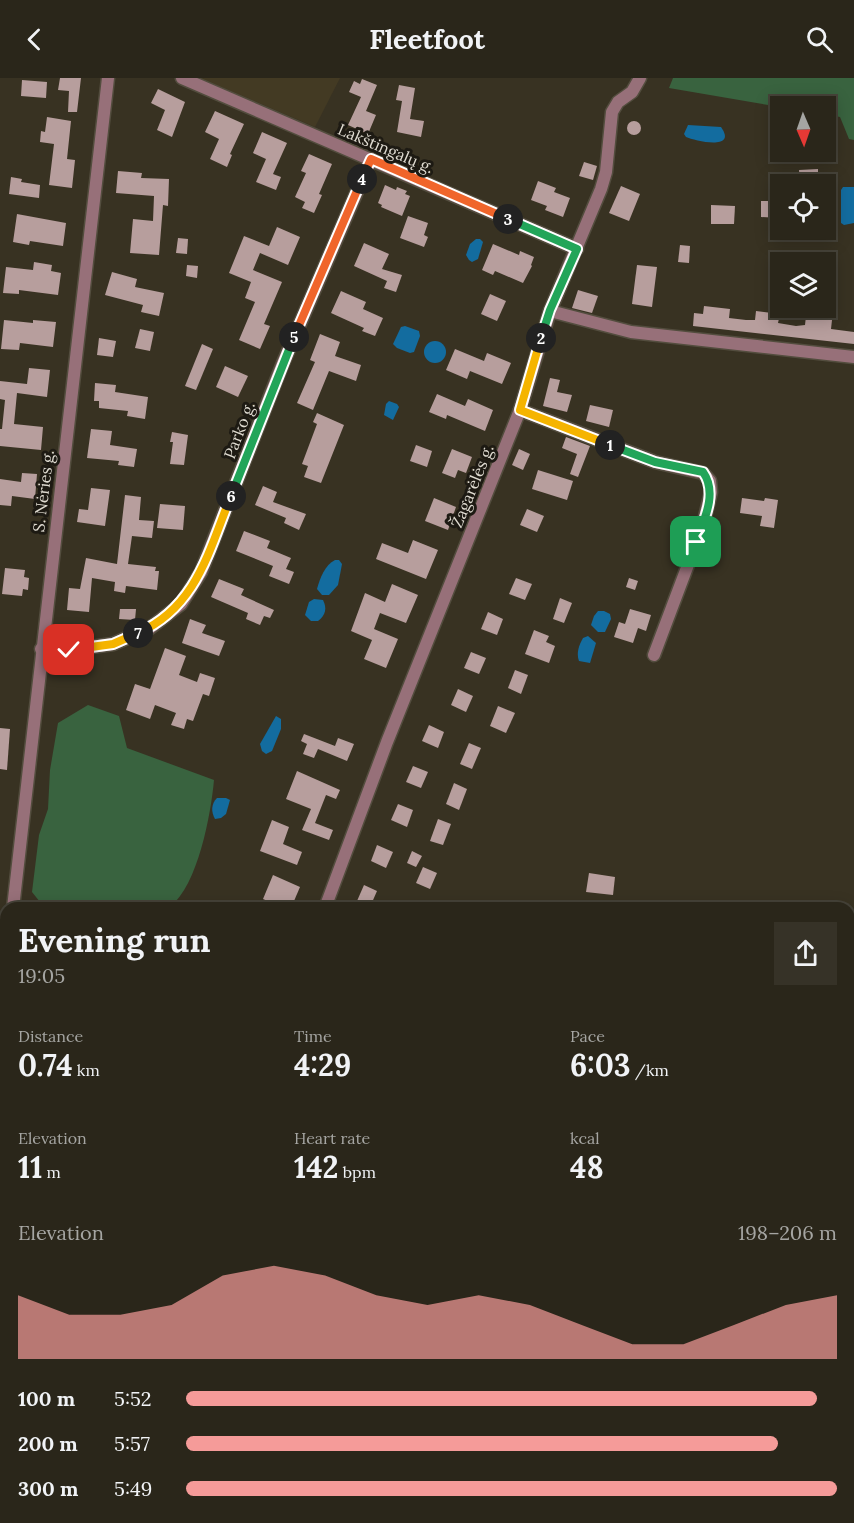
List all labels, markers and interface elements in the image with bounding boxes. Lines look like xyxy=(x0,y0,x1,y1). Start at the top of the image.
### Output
text: Fleetfoot xyxy=(369,22,485,56)
icon: back xyxy=(18,23,51,56)
icon: search xyxy=(803,23,836,56)
north arrow xyxy=(770,96,836,162)
map controls xyxy=(770,96,836,318)
street label: Lakštingalų g. xyxy=(335,119,437,177)
pin: 4 xyxy=(347,164,377,194)
text: 4 xyxy=(358,169,366,189)
button: locate xyxy=(770,174,836,240)
pin: 3 xyxy=(493,204,523,234)
text: 3 xyxy=(504,209,512,229)
button: layers xyxy=(770,252,836,318)
pin: 5 xyxy=(279,322,309,352)
pin: 2 xyxy=(526,323,556,353)
text: 5 xyxy=(290,327,298,347)
text: 2 xyxy=(537,328,545,348)
street label: Parko g. xyxy=(219,399,259,461)
pin: 1 xyxy=(595,430,625,460)
text: 1 xyxy=(607,435,613,455)
street label: Žagarėlės g. xyxy=(446,441,498,531)
street label: S. Nėries g. xyxy=(28,449,58,533)
pin: 6 xyxy=(216,481,246,511)
text: 6 xyxy=(226,486,236,506)
pin xyxy=(670,516,721,567)
icon: arrive xyxy=(679,525,712,558)
pin: 7 xyxy=(123,618,153,648)
text: 7 xyxy=(134,623,142,643)
pin xyxy=(43,624,94,675)
icon: check xyxy=(52,633,85,666)
text: Evening run xyxy=(18,919,210,961)
button: share xyxy=(774,922,837,985)
text: 19:05 xyxy=(18,963,65,988)
text: Distance xyxy=(18,1026,83,1046)
text: Time xyxy=(294,1026,332,1046)
text: Pace xyxy=(570,1026,605,1046)
text: 0.74 xyxy=(18,1046,73,1084)
text: 4:29 xyxy=(294,1046,351,1084)
text: 6:03 xyxy=(570,1046,631,1084)
text: km xyxy=(73,1060,100,1080)
text: /km xyxy=(631,1060,669,1080)
text: Elevation xyxy=(18,1128,87,1148)
text: Heart rate xyxy=(294,1128,370,1148)
text: kcal xyxy=(570,1128,600,1148)
text: 11 xyxy=(18,1148,42,1186)
text: 142 xyxy=(294,1148,339,1186)
text: 48 xyxy=(570,1148,604,1186)
text: m xyxy=(42,1162,61,1182)
text: bpm xyxy=(339,1162,376,1182)
text: Elevation xyxy=(18,1220,104,1245)
text: 198–206 m xyxy=(738,1220,837,1245)
text: 100 m xyxy=(18,1386,75,1411)
text: 5:52 xyxy=(114,1386,152,1411)
text: 200 m xyxy=(18,1431,78,1456)
text: 5:57 xyxy=(114,1431,150,1456)
text: 300 m xyxy=(18,1476,78,1501)
text: 5:49 xyxy=(114,1476,152,1501)

